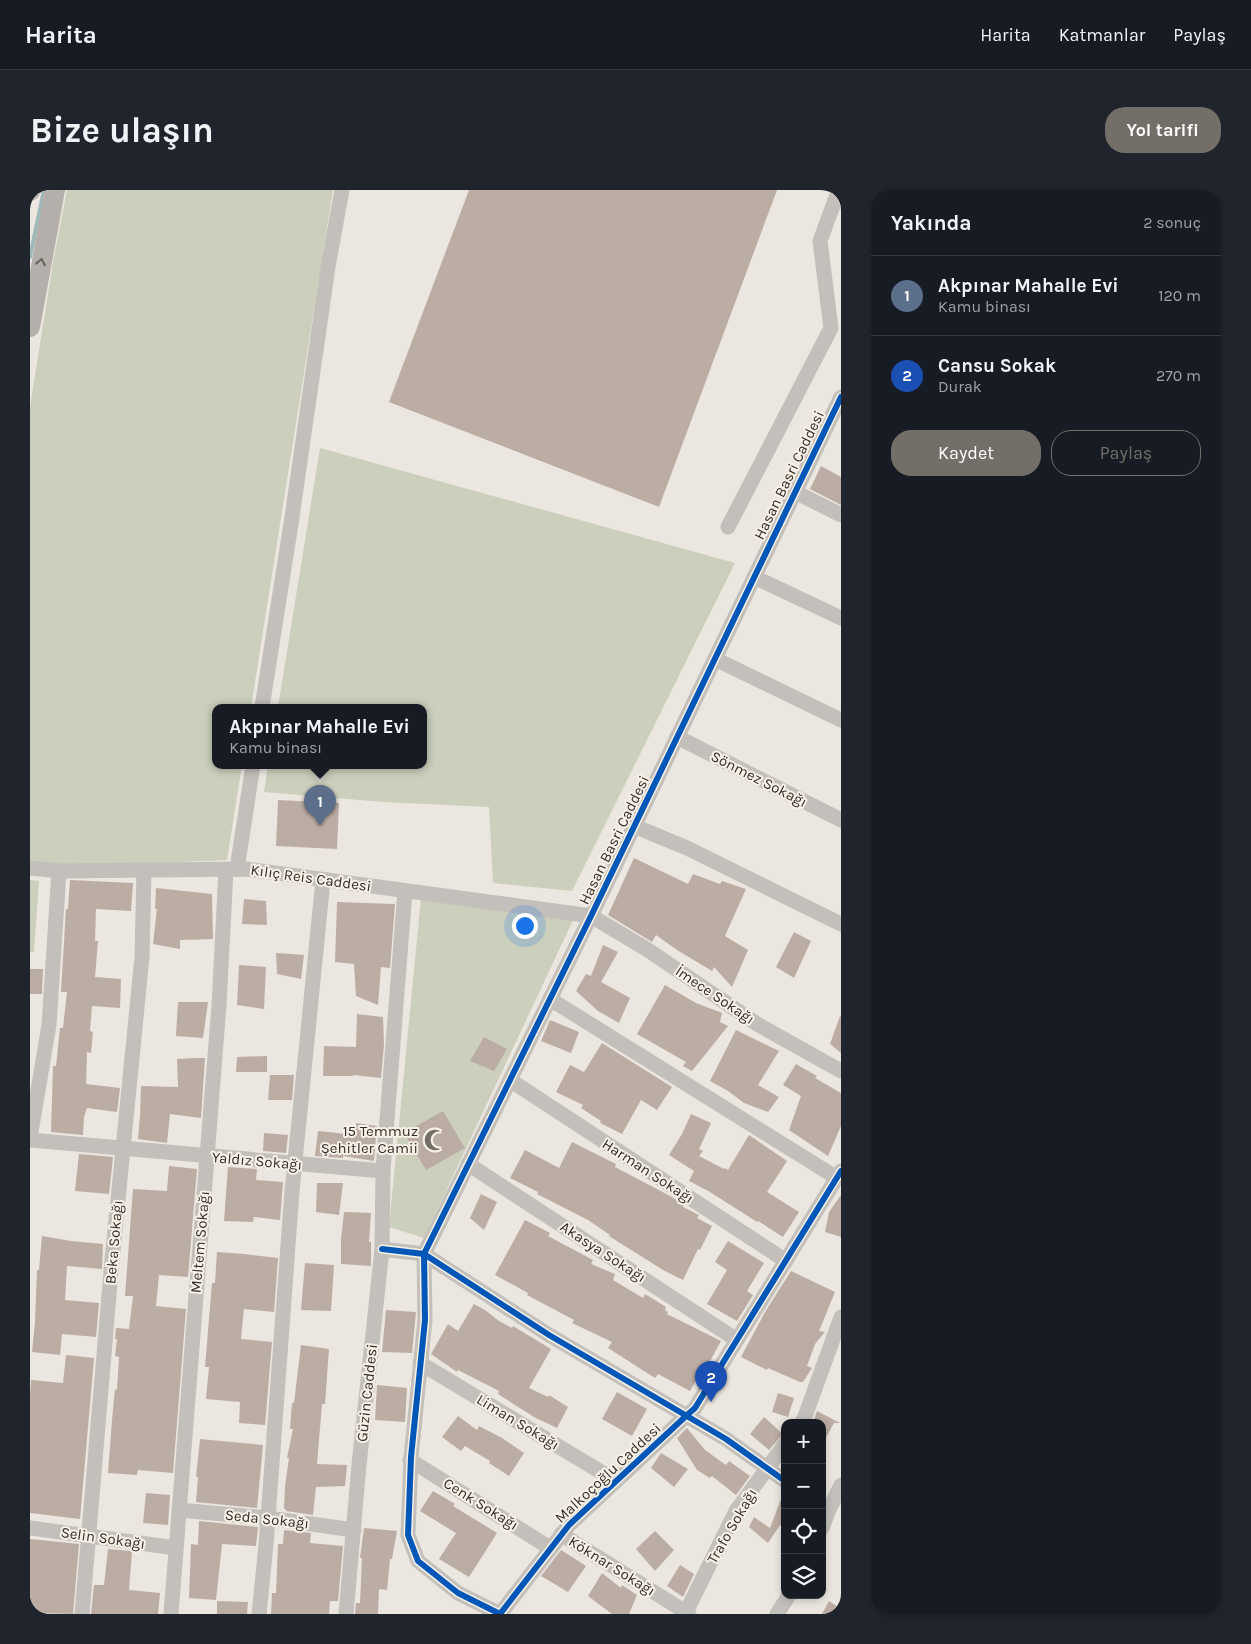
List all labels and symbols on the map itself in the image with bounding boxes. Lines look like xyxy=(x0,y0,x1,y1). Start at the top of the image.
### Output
one-way arrow xyxy=(36,257,46,266)
street label: Hasan Basri Caddesi xyxy=(750,408,828,542)
street label: Sönmez Sokağı xyxy=(708,747,810,811)
street label: Hasan Basri Caddesi xyxy=(575,773,653,907)
pin: 1 xyxy=(304,785,336,826)
street label: Kılıç Reis Caddesi xyxy=(250,861,372,895)
your location xyxy=(512,913,538,939)
street label: İmece Sokağı xyxy=(672,962,758,1028)
place label: 15 Temmuz Şehitler Camii xyxy=(321,1122,418,1157)
mosque icon: 15 Temmuz Şehitler Camii xyxy=(422,1127,448,1153)
street label: Harman Sokağı xyxy=(599,1135,697,1207)
street label: Yaldız Sokağı xyxy=(211,1148,303,1174)
street label: Meltem Sokağı xyxy=(187,1190,213,1294)
street label: Beka Sokağı xyxy=(101,1199,127,1285)
street label: Akasya Sokağı xyxy=(557,1218,649,1286)
street label: Güzin Caddesi xyxy=(353,1343,381,1443)
pin: 2 xyxy=(695,1361,727,1402)
street label: Liman Sokağı xyxy=(473,1390,563,1454)
street label: Malkoçoğlu Caddesi xyxy=(551,1419,665,1527)
street label: Cenk Sokağı xyxy=(440,1474,522,1534)
street label: Trafo Sokağı xyxy=(703,1485,761,1567)
street label: Seda Sokağı xyxy=(224,1506,310,1532)
street label: Selin Sokağı xyxy=(60,1523,146,1553)
street label: Köknar Sokağı xyxy=(565,1532,659,1600)

